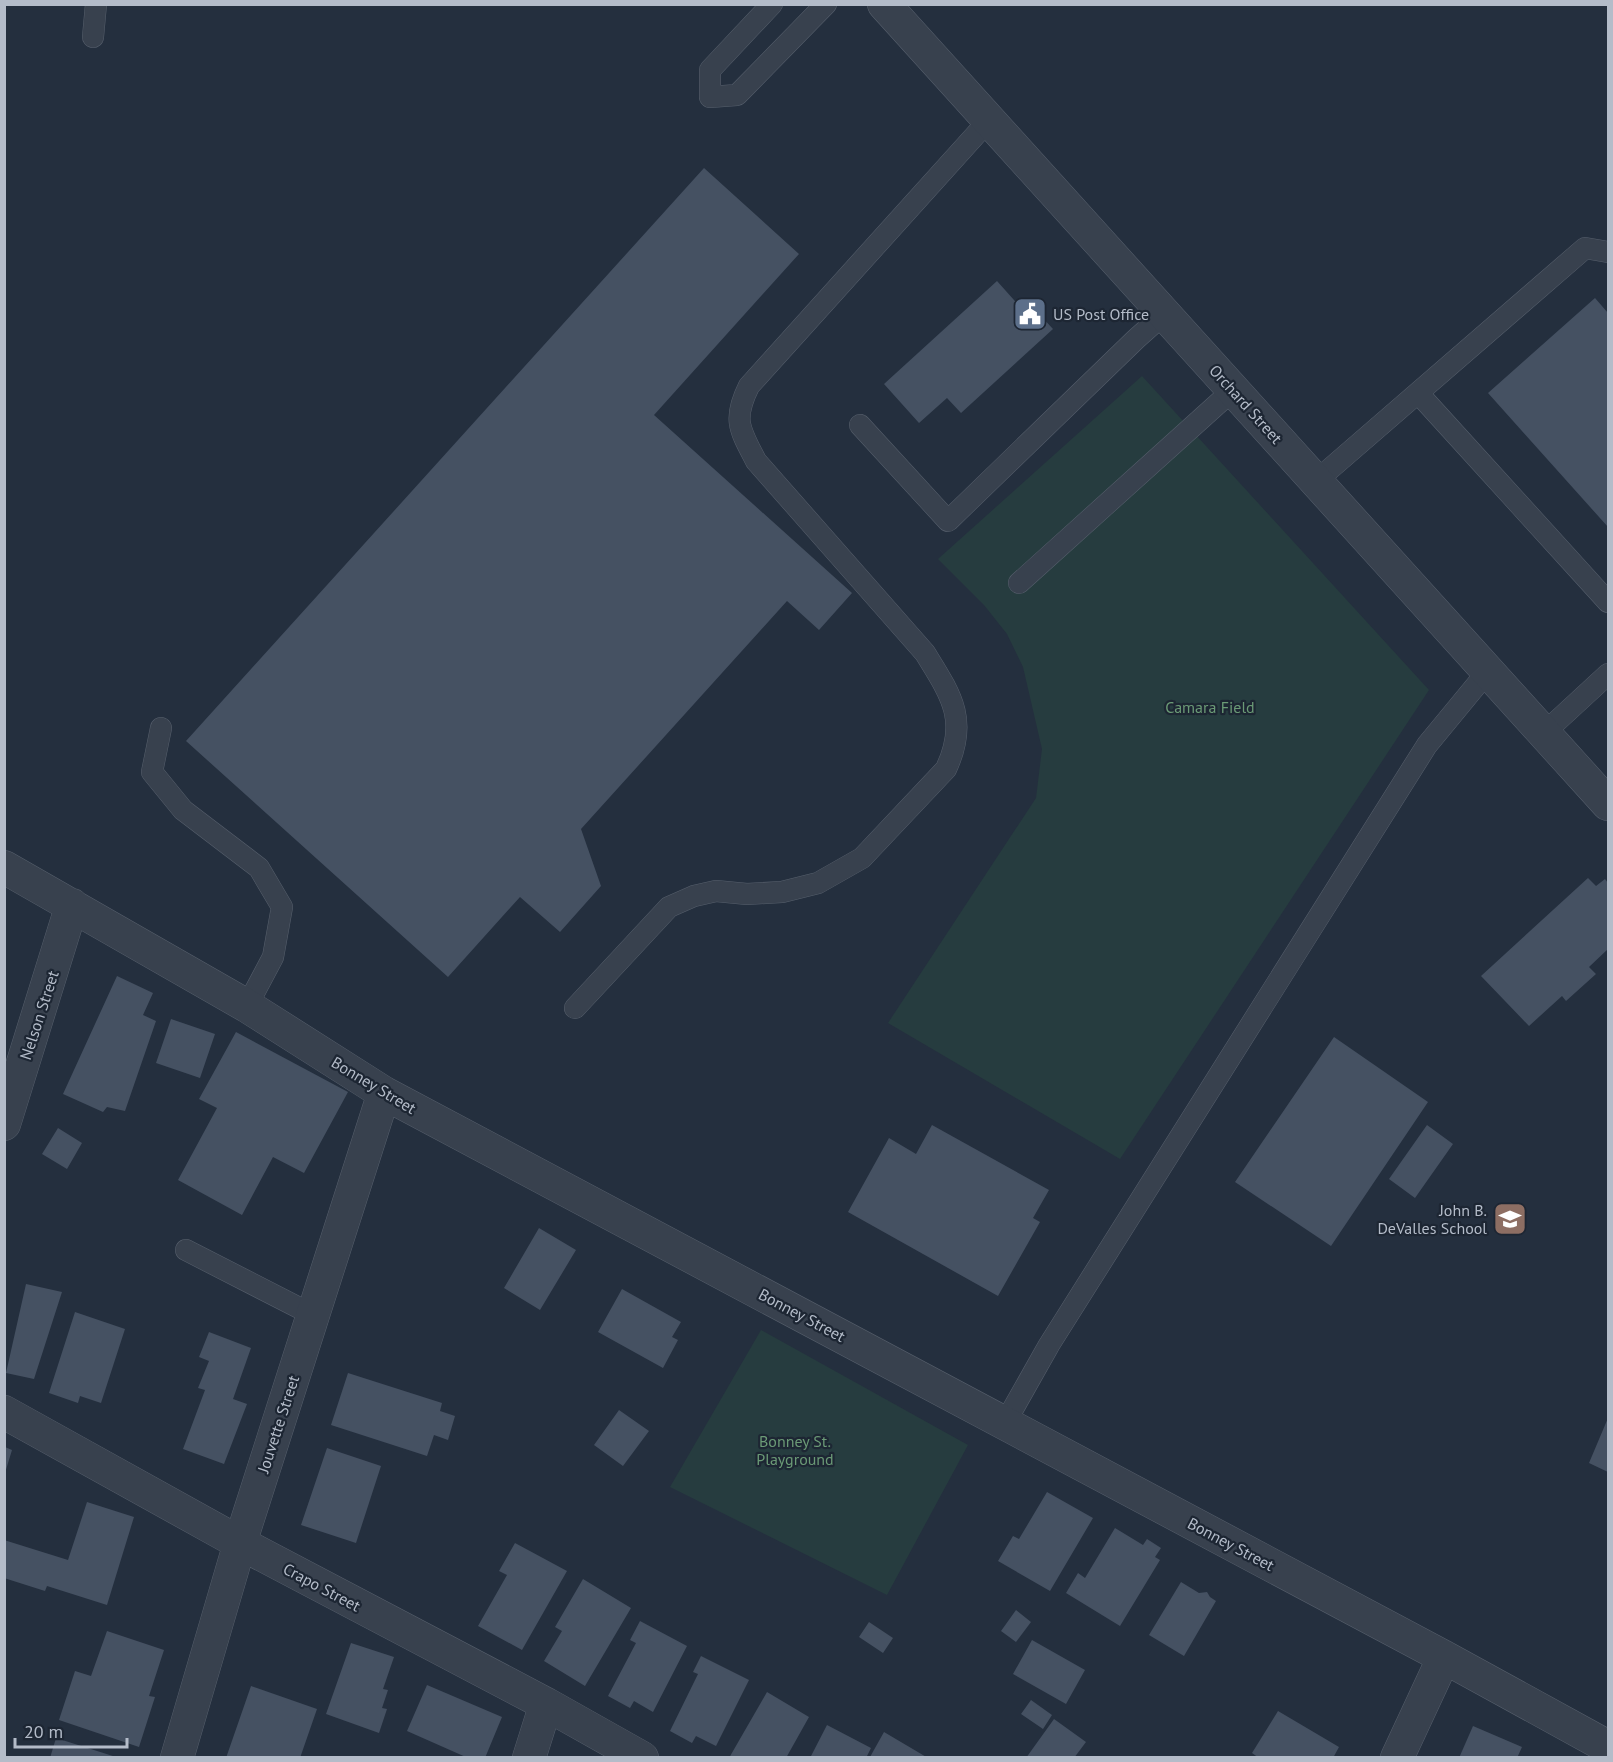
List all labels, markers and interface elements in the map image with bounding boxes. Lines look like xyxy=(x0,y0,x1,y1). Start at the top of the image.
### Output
public building icon: US Post Office xyxy=(1012,296,1048,332)
place label: US Post Office xyxy=(1053,304,1149,324)
street label: Orchard Street xyxy=(1205,360,1287,448)
park label: Camara Field xyxy=(1165,697,1255,717)
street label: Nelson Street xyxy=(15,967,63,1062)
street label: Bonney Street xyxy=(328,1052,420,1118)
place label: John B. DeValles School xyxy=(1377,1200,1487,1238)
school or university icon: John B. DeValles School xyxy=(1492,1201,1528,1237)
street label: Bonney Street xyxy=(755,1284,849,1346)
street label: Jouvette Street xyxy=(253,1372,303,1476)
park label: Bonney St. Playground xyxy=(756,1431,834,1469)
street label: Bonney Street xyxy=(1184,1513,1278,1575)
street label: Crapo Street xyxy=(280,1558,365,1616)
scale bar xyxy=(15,1711,128,1749)
text: 20 m xyxy=(24,1720,63,1743)

